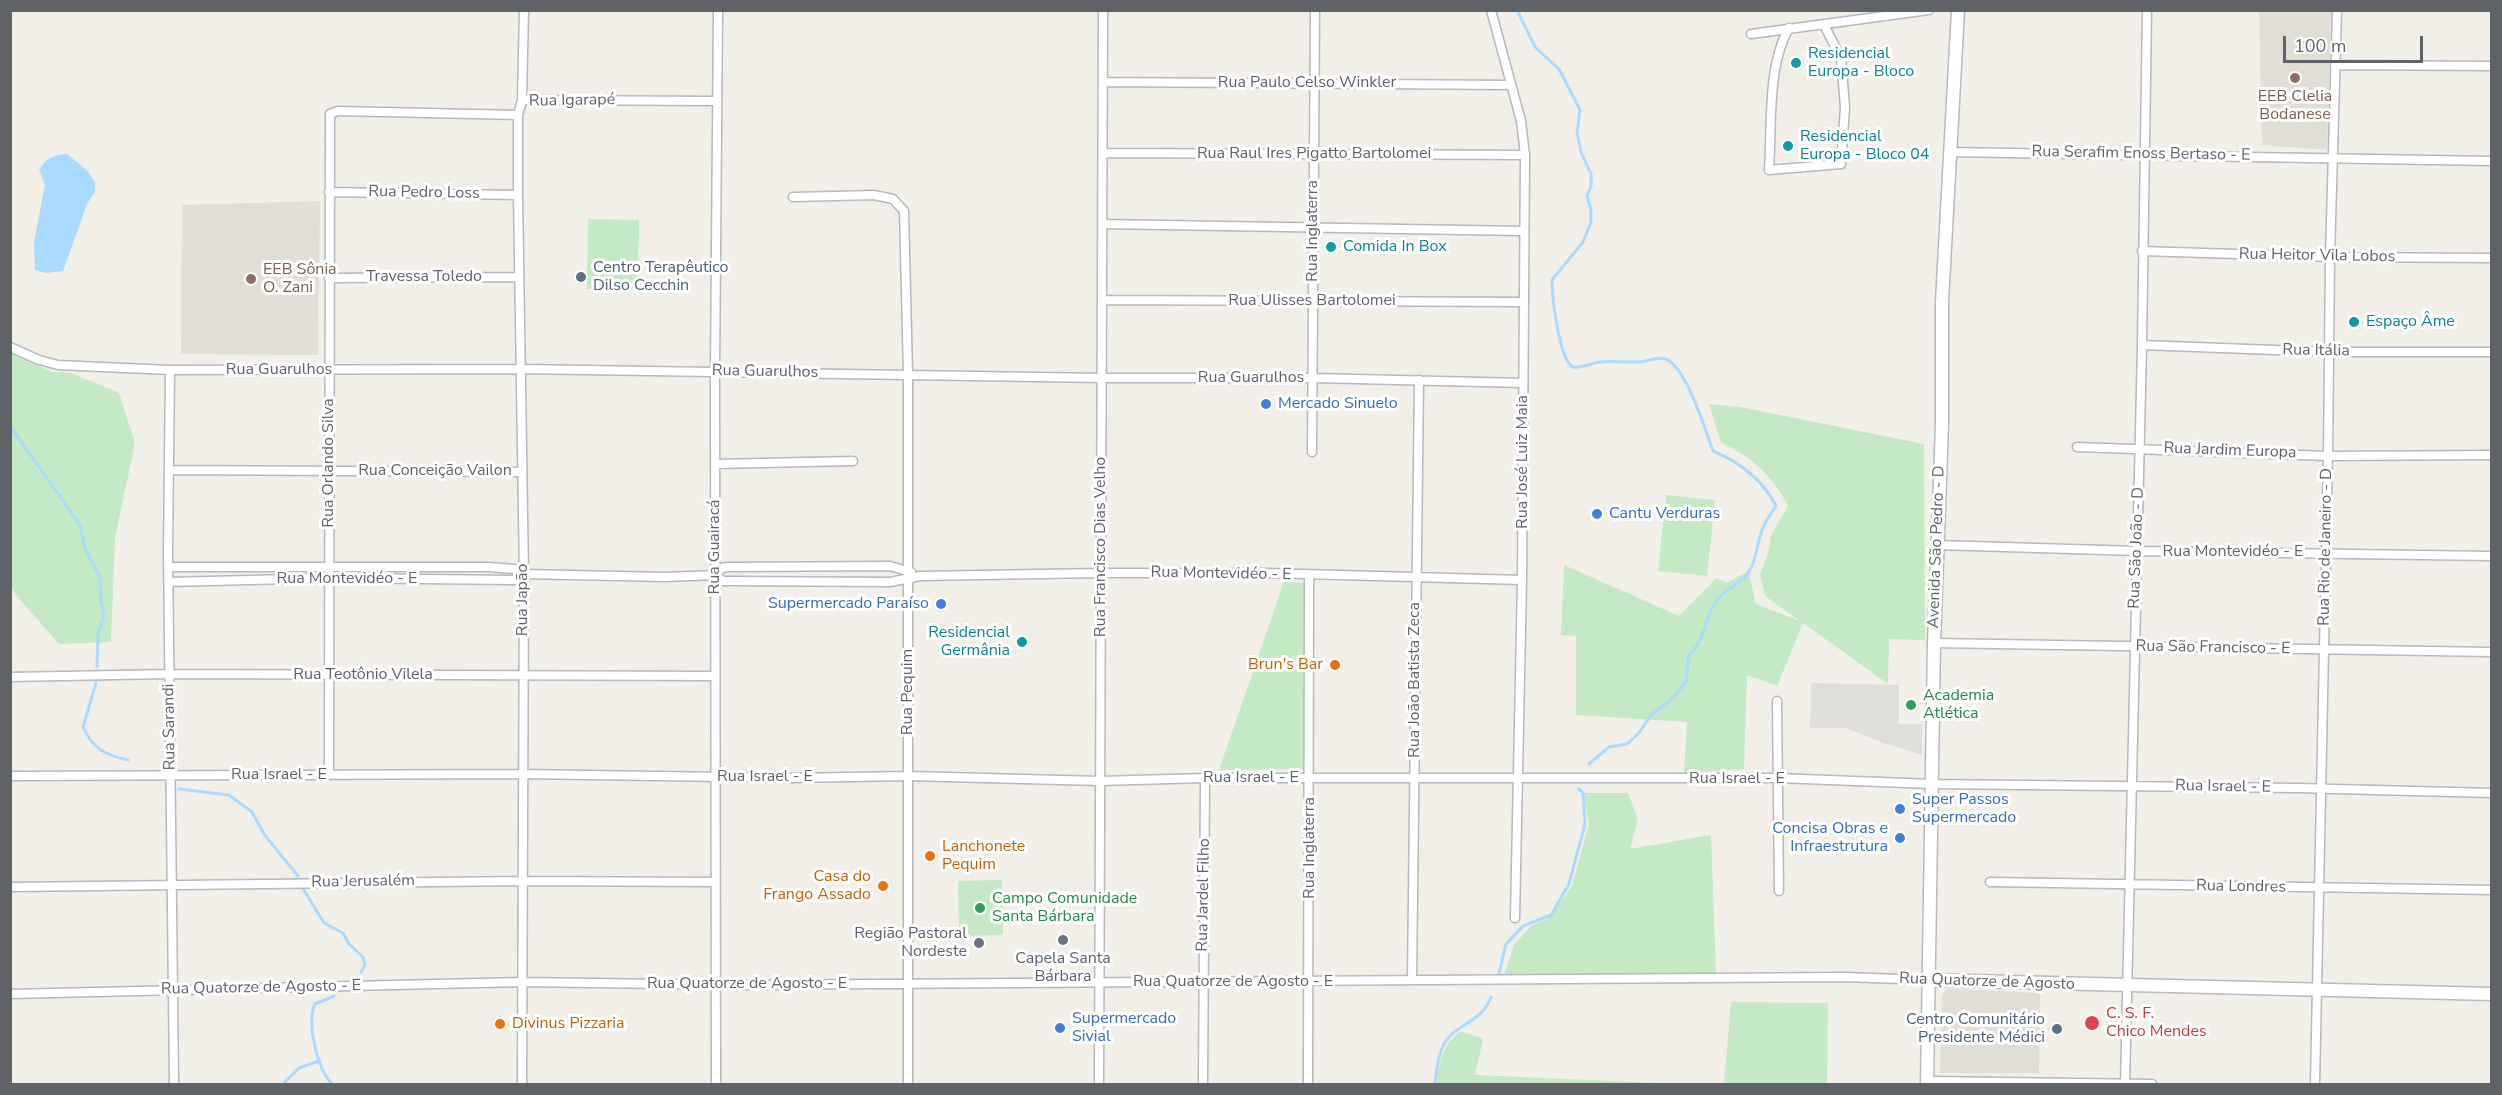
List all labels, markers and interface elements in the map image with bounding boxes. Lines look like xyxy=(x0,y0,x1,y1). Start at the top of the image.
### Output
scale bar xyxy=(2286,24,2426,62)
text: 100 m xyxy=(2294,34,2346,58)
place label: Residencial Europa - Bloco xyxy=(1808,44,1914,82)
marker: Residencial Europa - Bloco xyxy=(1789,56,1803,70)
marker: EEB Clelia Bodanese xyxy=(2288,71,2302,85)
street label: Rua Paulo Celso Winkler xyxy=(1218,73,1396,93)
place label: EEB Clelia Bodanese xyxy=(2258,87,2332,125)
street label: Rua Igarapé xyxy=(529,91,615,111)
place label: Residencial Europa - Bloco 04 xyxy=(1800,127,1929,165)
marker: Residencial Europa - Bloco 04 xyxy=(1781,139,1795,153)
street label: Rua Serafim Enoss Bertaso - E xyxy=(2031,142,2251,166)
street label: Rua Raul Ires Pigatto Bartolomei xyxy=(1197,144,1431,164)
street label: Rua Inglaterra xyxy=(1303,180,1323,282)
street label: Rua Pedro Loss xyxy=(368,182,480,204)
place label: Comida In Box xyxy=(1343,237,1447,257)
marker: Comida In Box xyxy=(1324,240,1338,254)
street label: Rua Heitor Vila Lobos xyxy=(2239,245,2395,267)
place label: Centro Terapêutico Dilso Cecchin xyxy=(593,258,728,296)
place label: EEB Sônia O. Zani xyxy=(263,260,337,298)
street label: Travessa Toledo xyxy=(366,267,482,287)
marker: Centro Terapêutico Dilso Cecchin xyxy=(574,270,588,284)
marker: EEB Sônia O. Zani xyxy=(244,272,258,286)
street label: Rua Ulisses Bartolomei xyxy=(1228,291,1396,311)
place label: Espaço Âme xyxy=(2366,312,2455,332)
marker: Espaço Âme xyxy=(2347,315,2361,329)
street label: Rua Itália xyxy=(2282,341,2350,361)
street label: Rua Guarulhos xyxy=(226,360,332,380)
street label: Rua Guarulhos xyxy=(712,361,818,383)
street label: Rua Guarulhos xyxy=(1198,368,1304,388)
place label: Mercado Sinuelo xyxy=(1278,394,1398,414)
street label: Rua José Luiz Maia xyxy=(1513,395,1533,529)
marker: Mercado Sinuelo xyxy=(1259,397,1273,411)
street label: Rua Orlando Silva xyxy=(319,398,339,528)
street label: Rua Jardim Europa xyxy=(2163,439,2297,463)
street label: Rua Francisco Dias Velho xyxy=(1091,457,1111,637)
street label: Rua Conceição Vailon xyxy=(358,461,512,481)
street label: Avenida São Pedro - D xyxy=(1925,465,1949,629)
street label: Rua Rio de Janeiro - D xyxy=(2315,468,2337,626)
street label: Rua São João - D xyxy=(2125,487,2149,609)
street label: Rua Guairacá xyxy=(705,499,725,595)
place label: Cantu Verduras xyxy=(1609,504,1720,524)
marker: Cantu Verduras xyxy=(1590,507,1604,521)
street label: Rua Montevidéo - E xyxy=(2163,542,2303,562)
street label: Rua Montevidéo - E xyxy=(1150,563,1292,585)
street label: Rua Japão xyxy=(513,564,533,636)
street label: Rua Montevidéo - E xyxy=(277,569,417,589)
place label: Supermercado Paraíso xyxy=(768,594,929,614)
marker: Supermercado Paraíso xyxy=(934,597,948,611)
street label: Rua João Batista Zeca xyxy=(1405,602,1425,758)
place label: Residencial Germânia xyxy=(928,623,1010,661)
marker: Residencial Germânia xyxy=(1015,635,1029,649)
street label: Rua São Francisco - E xyxy=(2135,637,2291,659)
street label: Rua Pequim xyxy=(898,649,918,735)
place label: Brun's Bar xyxy=(1248,655,1323,675)
marker: Brun's Bar xyxy=(1328,658,1342,672)
street label: Rua Teotônio Vilela xyxy=(293,665,433,685)
street label: Rua Sarandi xyxy=(160,683,180,771)
place label: Academia Atlética xyxy=(1923,686,1994,724)
marker: Academia Atlética xyxy=(1904,698,1918,712)
street label: Rua Israel - E xyxy=(231,765,327,785)
street label: Rua Israel - E xyxy=(717,767,813,787)
street label: Rua Israel - E xyxy=(1203,768,1299,788)
street label: Rua Israel - E xyxy=(1689,769,1785,789)
street label: Rua Israel - E xyxy=(2175,777,2271,797)
place label: Super Passos Supermercado xyxy=(1912,790,2016,828)
street label: Rua Inglaterra xyxy=(1300,797,1320,899)
marker: Super Passos Supermercado xyxy=(1893,802,1907,816)
place label: Concisa Obras e Infraestrutura xyxy=(1772,819,1888,857)
marker: Concisa Obras e Infraestrutura xyxy=(1893,831,1907,845)
place label: Lanchonete Pequim xyxy=(942,837,1025,875)
street label: Rua Jardel Filho xyxy=(1193,838,1215,952)
marker: Lanchonete Pequim xyxy=(923,849,937,863)
place label: Casa do Frango Assado xyxy=(763,867,871,905)
street label: Rua Jerusalém xyxy=(311,871,415,893)
street label: Rua Londres xyxy=(2196,877,2286,897)
marker: Casa do Frango Assado xyxy=(876,879,890,893)
place label: Campo Comunidade Santa Bárbara xyxy=(992,889,1137,927)
marker: Campo Comunidade Santa Bárbara xyxy=(973,901,987,915)
place label: Região Pastoral Nordeste xyxy=(854,924,967,962)
marker: Capela Santa Bárbara xyxy=(1056,933,1070,947)
marker: Região Pastoral Nordeste xyxy=(972,936,986,950)
place label: Capela Santa Bárbara xyxy=(1015,949,1111,987)
street label: Rua Quatorze de Agosto xyxy=(1899,969,2075,995)
street label: Rua Quatorze de Agosto - E xyxy=(1133,972,1333,992)
street label: Rua Quatorze de Agosto - E xyxy=(647,974,847,994)
street label: Rua Quatorze de Agosto - E xyxy=(161,977,361,999)
place label: C. S. F. Chico Mendes xyxy=(2106,1004,2207,1042)
place label: Supermercado Sivial xyxy=(1072,1009,1176,1047)
place label: Centro Comunitário Presidente Médici xyxy=(1906,1010,2045,1048)
place label: Divinus Pizzaria xyxy=(512,1014,624,1034)
marker: C. S. F. Chico Mendes xyxy=(2083,1014,2101,1032)
marker: Divinus Pizzaria xyxy=(493,1017,507,1031)
marker: Supermercado Sivial xyxy=(1053,1021,1067,1035)
marker: Centro Comunitário Presidente Médici xyxy=(2050,1022,2064,1036)

